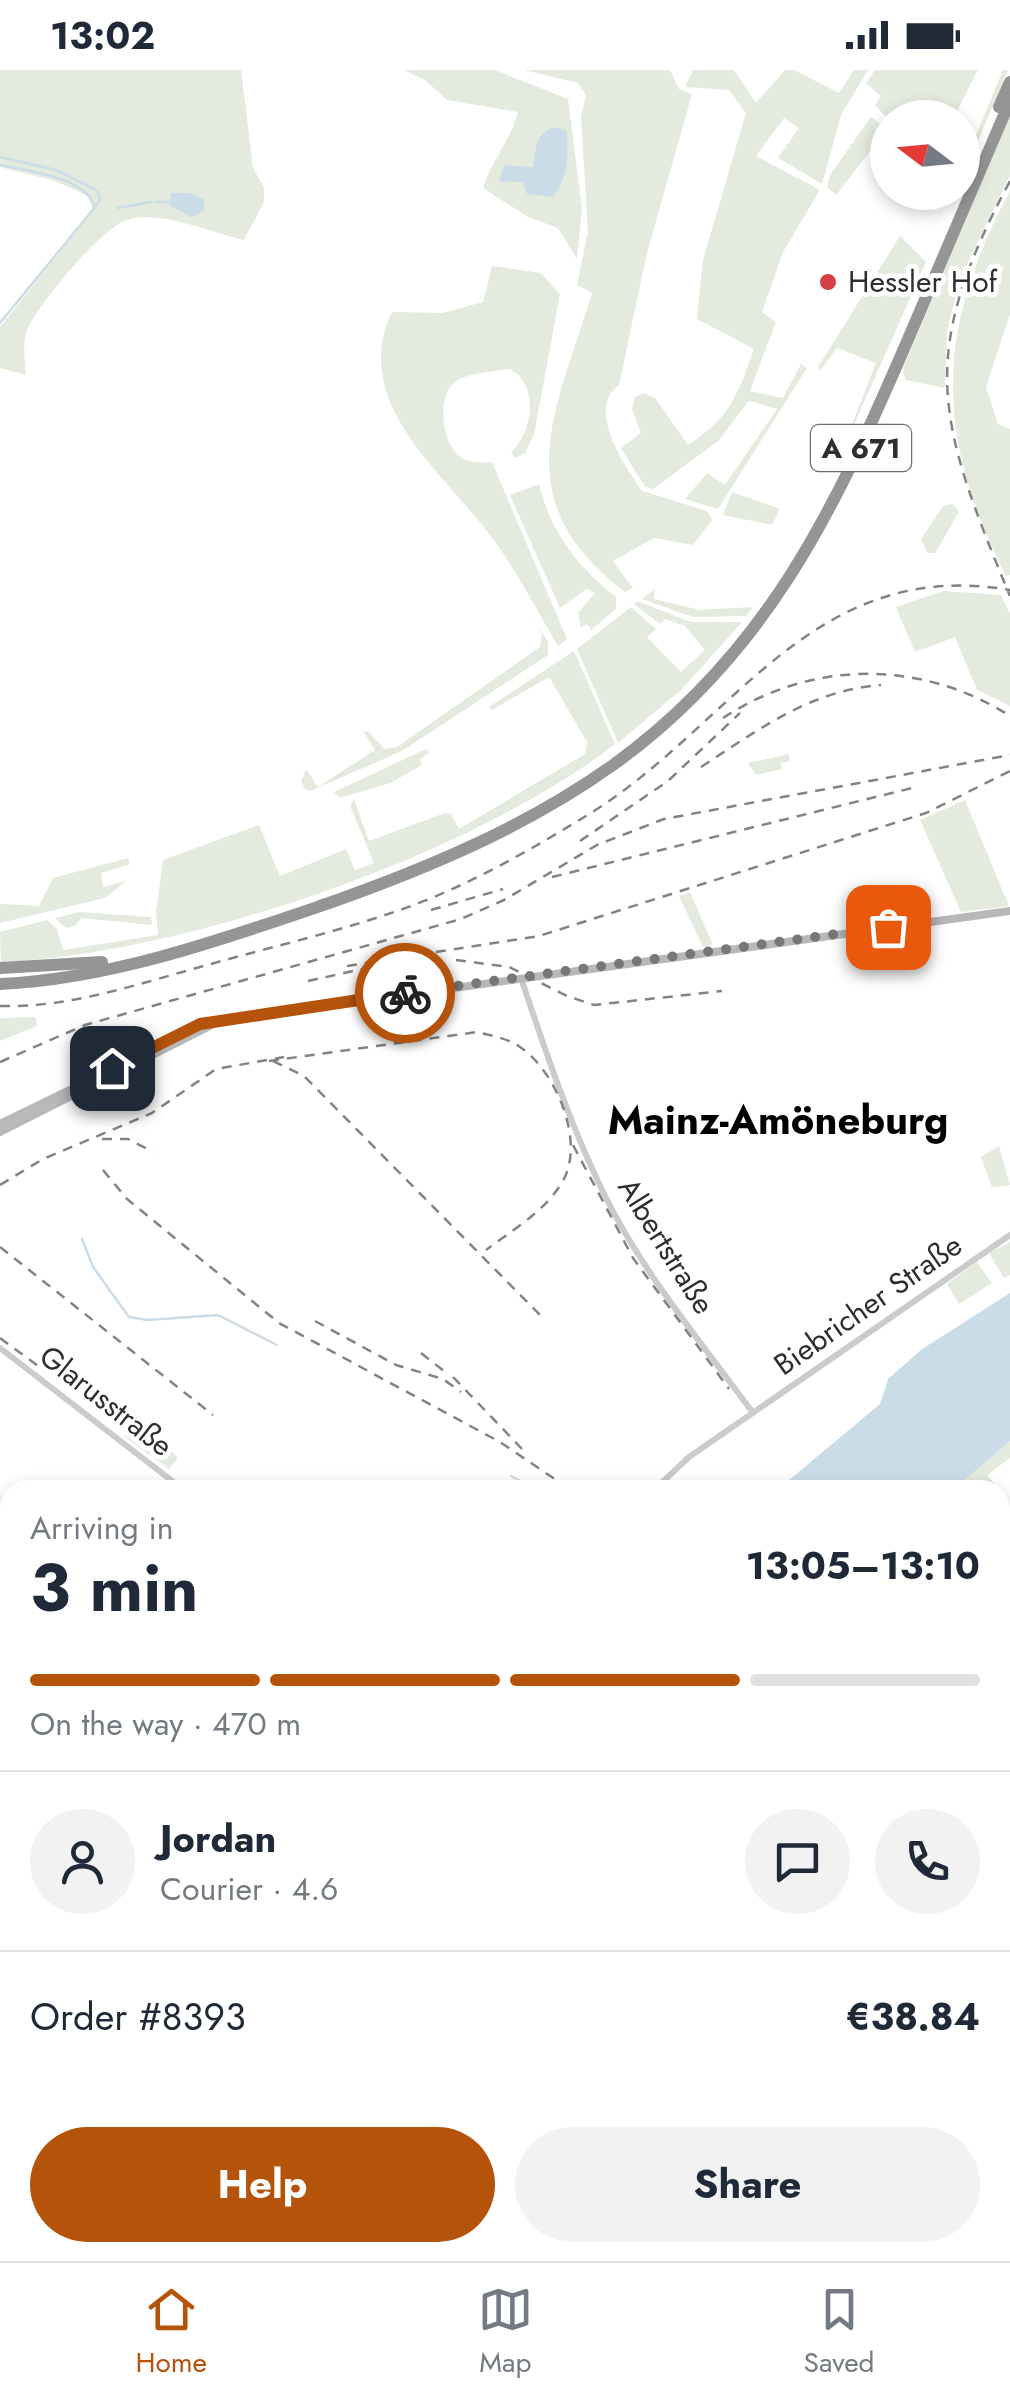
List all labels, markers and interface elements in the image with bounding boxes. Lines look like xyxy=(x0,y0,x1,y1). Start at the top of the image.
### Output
text: 13:02 xyxy=(50,8,155,63)
north arrow xyxy=(870,100,980,210)
map controls xyxy=(870,100,980,210)
place label: Hessler Hof xyxy=(848,260,999,303)
marker: Hessler Hof xyxy=(817,271,839,293)
road number: A 671 xyxy=(811,425,911,471)
pin xyxy=(846,885,931,970)
icon: bag xyxy=(861,900,916,955)
courier xyxy=(355,943,455,1043)
icon: bike xyxy=(378,966,433,1021)
pin xyxy=(70,1026,155,1111)
icon: home xyxy=(85,1041,140,1096)
district label: Mainz-Amöneburg xyxy=(608,1091,948,1149)
street label: Albertstraße xyxy=(608,1169,725,1322)
street label: Biebricher Straße xyxy=(765,1224,970,1386)
street label: Glarusstraße xyxy=(30,1335,182,1467)
text: Arriving in xyxy=(30,1505,174,1551)
text: 13:05–13:10 xyxy=(746,1538,980,1593)
text: 3 min xyxy=(30,1541,198,1635)
text: On the way · 470 m xyxy=(30,1701,301,1747)
button: person xyxy=(30,1809,135,1914)
button: chat xyxy=(745,1809,850,1914)
button: phone xyxy=(875,1809,980,1914)
text: Jordan xyxy=(160,1811,276,1866)
text: Courier · 4.6 xyxy=(160,1866,338,1912)
text: Order #8393 xyxy=(30,1989,246,2044)
text: €38.84 xyxy=(846,1989,980,2044)
button: Help xyxy=(30,2127,495,2242)
button: Share xyxy=(515,2127,980,2242)
tab: Home xyxy=(135,2282,207,2383)
tab: Map xyxy=(478,2282,533,2383)
tab: Saved xyxy=(804,2282,875,2383)

